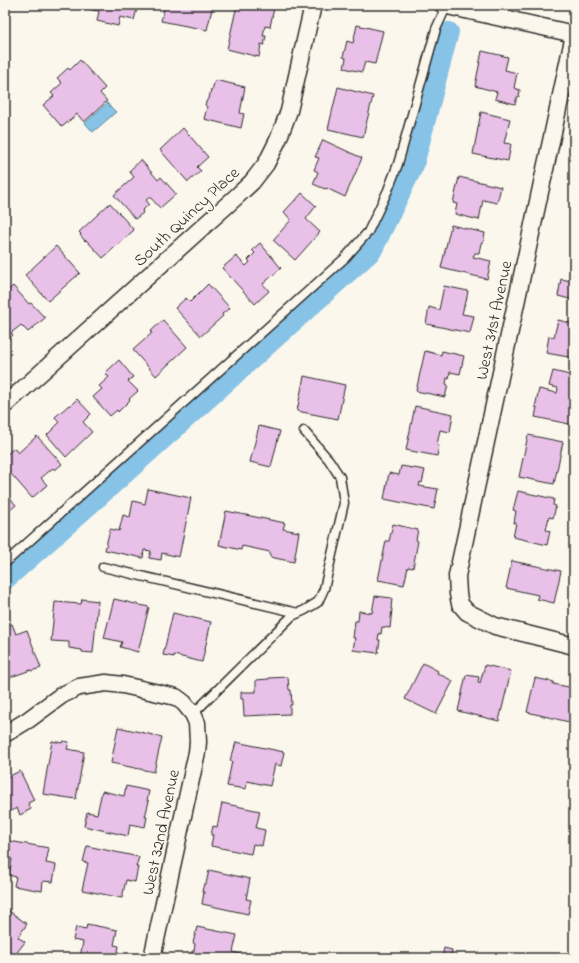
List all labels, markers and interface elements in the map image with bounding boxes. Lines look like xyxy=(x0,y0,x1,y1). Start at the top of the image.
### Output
street label: South Quincy Place xyxy=(128,161,247,274)
street label: West 31st Avenue xyxy=(470,258,519,382)
street label: West 32nd Avenue xyxy=(136,767,187,897)

